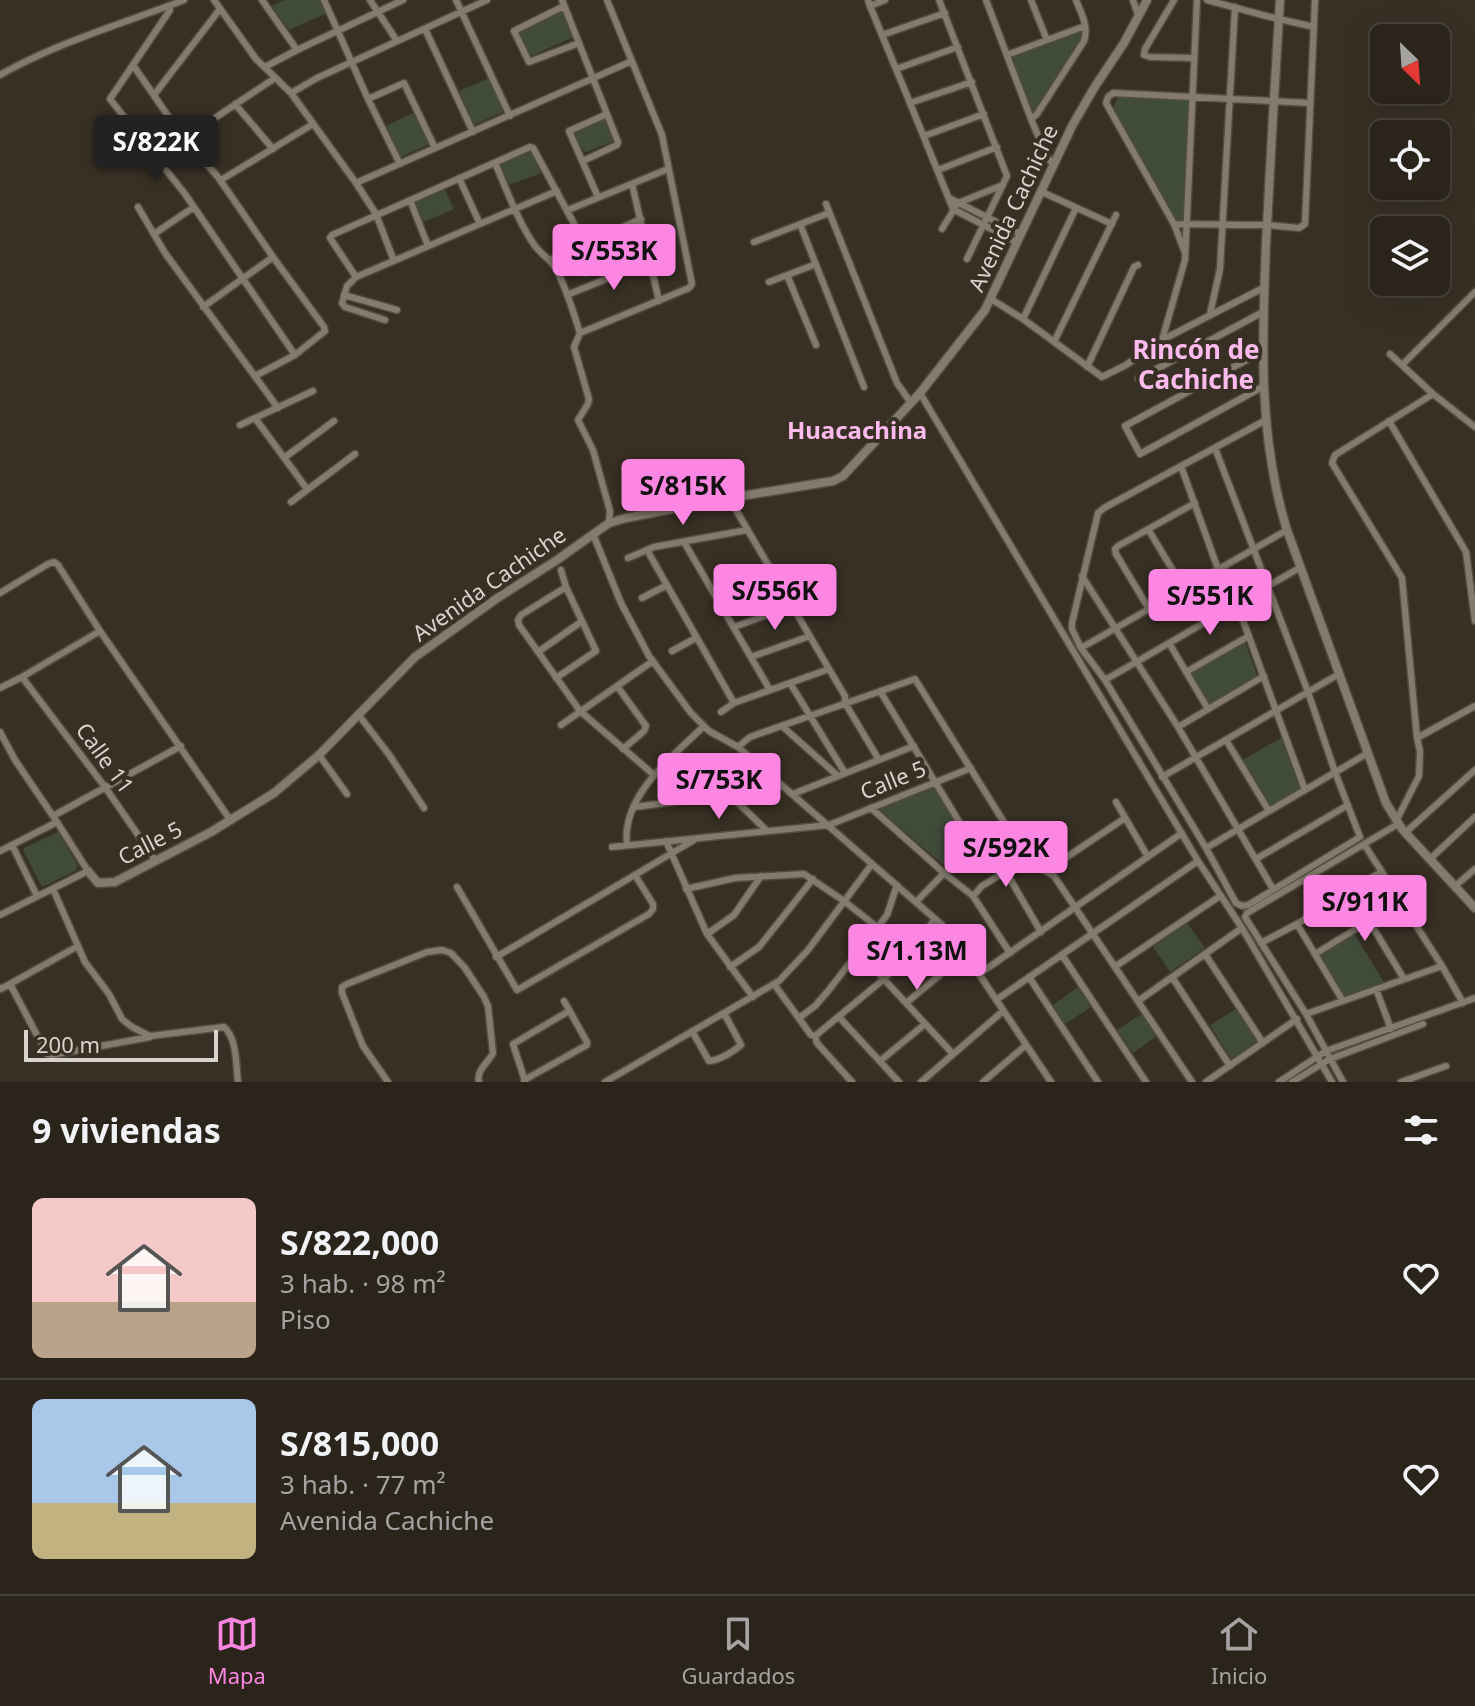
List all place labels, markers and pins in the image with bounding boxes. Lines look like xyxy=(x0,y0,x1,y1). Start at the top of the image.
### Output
pin: S/822K xyxy=(91,115,221,183)
pin: S/553K xyxy=(549,224,679,292)
pin: S/815K xyxy=(618,459,748,527)
pin: S/556K xyxy=(710,564,840,632)
pin: S/551K xyxy=(1145,569,1275,637)
pin: S/753K xyxy=(654,753,784,821)
pin: S/592K xyxy=(941,821,1071,889)
pin: S/911K xyxy=(1300,875,1430,943)
pin: S/1.13M xyxy=(843,924,991,992)

